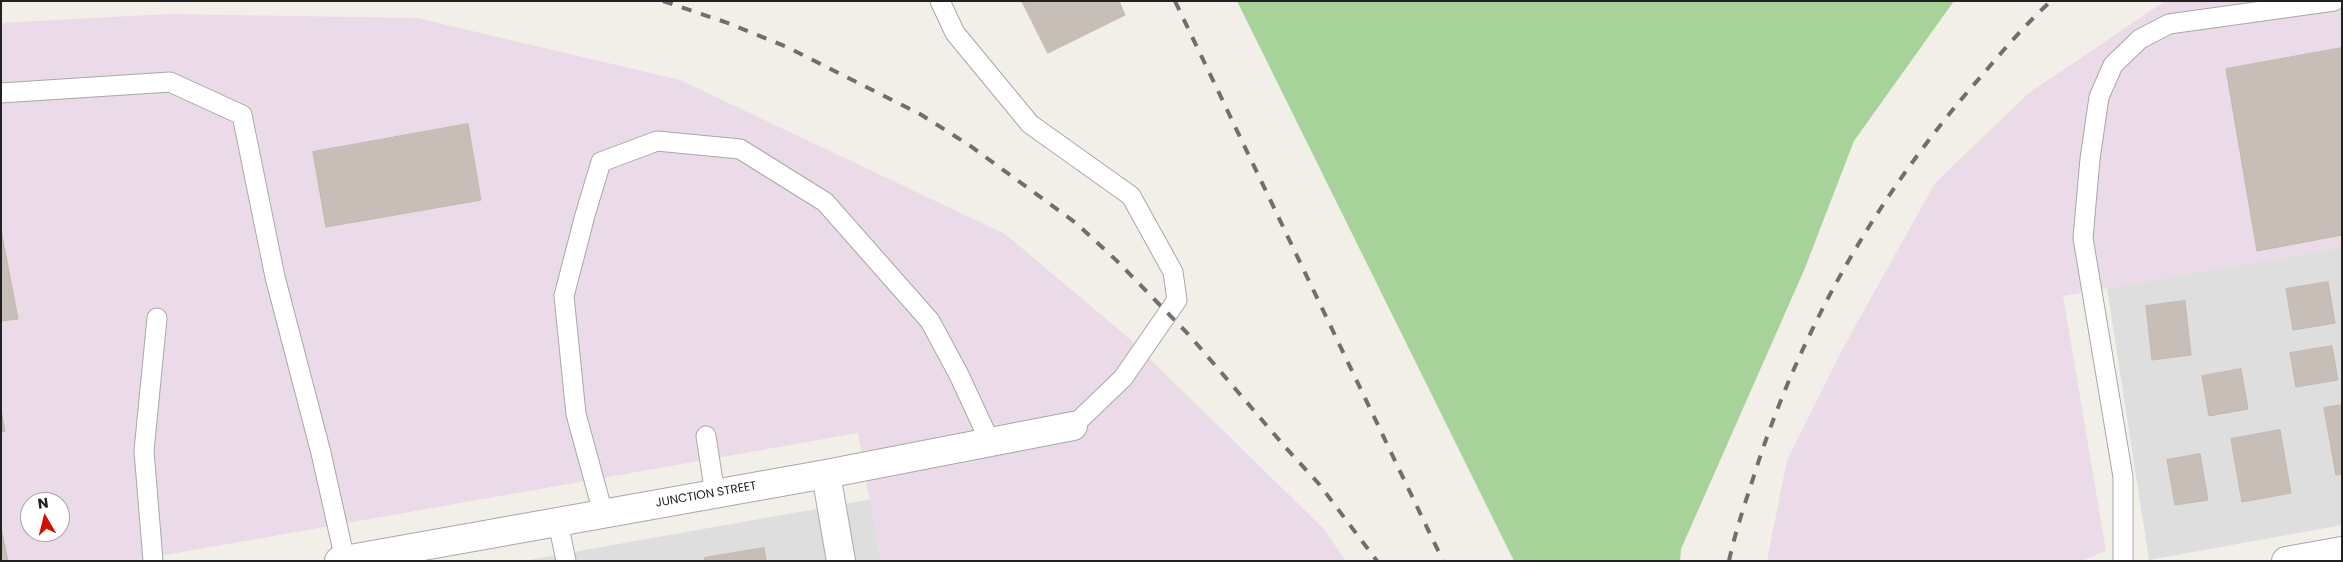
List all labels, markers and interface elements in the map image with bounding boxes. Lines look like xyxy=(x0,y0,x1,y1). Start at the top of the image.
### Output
street label: JUNCTION STREET xyxy=(654,479,758,511)
north arrow xyxy=(20,492,70,542)
text: N xyxy=(36,493,50,514)

